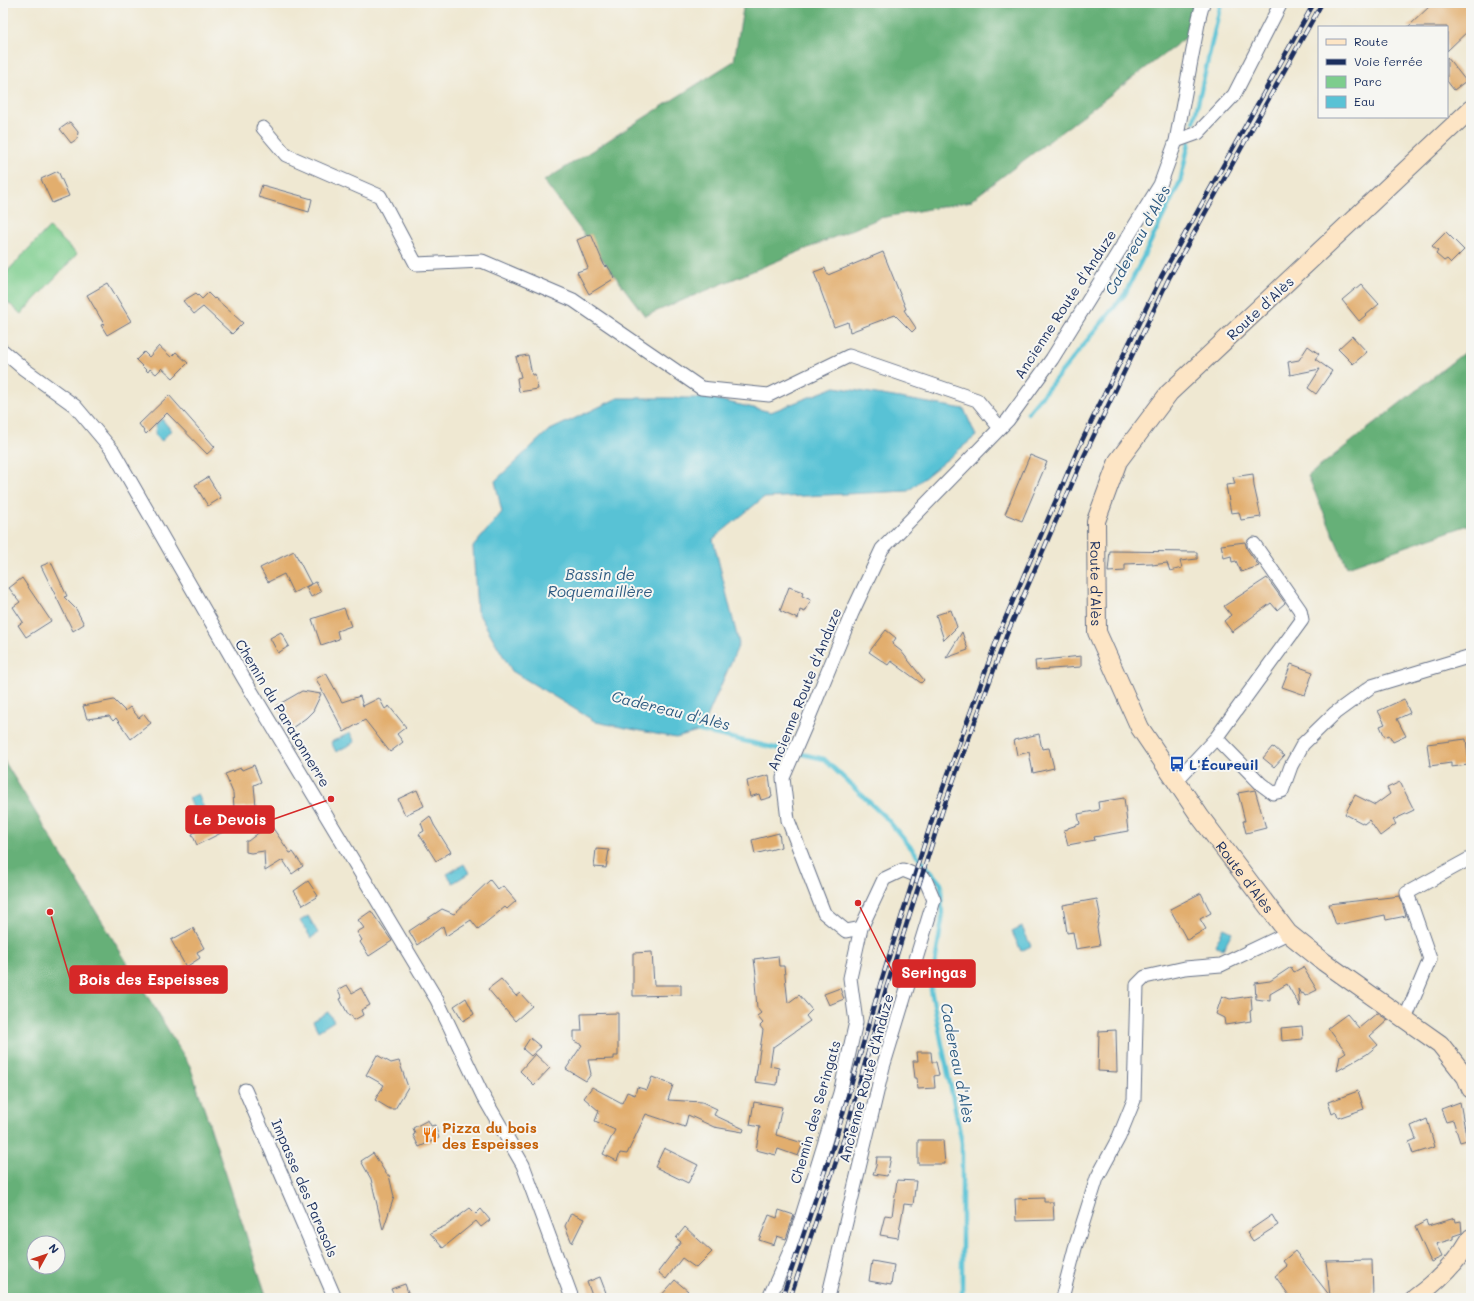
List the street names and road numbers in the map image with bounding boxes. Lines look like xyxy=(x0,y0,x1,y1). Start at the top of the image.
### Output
street label: Ancienne Route d'Anduze xyxy=(1010,226,1120,382)
street label: Route d'Alès xyxy=(1222,272,1298,344)
street label: Route d'Alès xyxy=(1087,541,1106,626)
street label: Ancienne Route d'Anduze xyxy=(763,605,845,773)
street label: Chemin du Paratonnerre xyxy=(231,635,335,791)
street label: Route d'Alès xyxy=(1212,837,1279,916)
street label: Ancienne Route d'Anduze xyxy=(834,992,898,1164)
street label: Chemin des Seringats xyxy=(785,1038,845,1186)
street label: Impasse des Parasols xyxy=(267,1116,343,1260)

